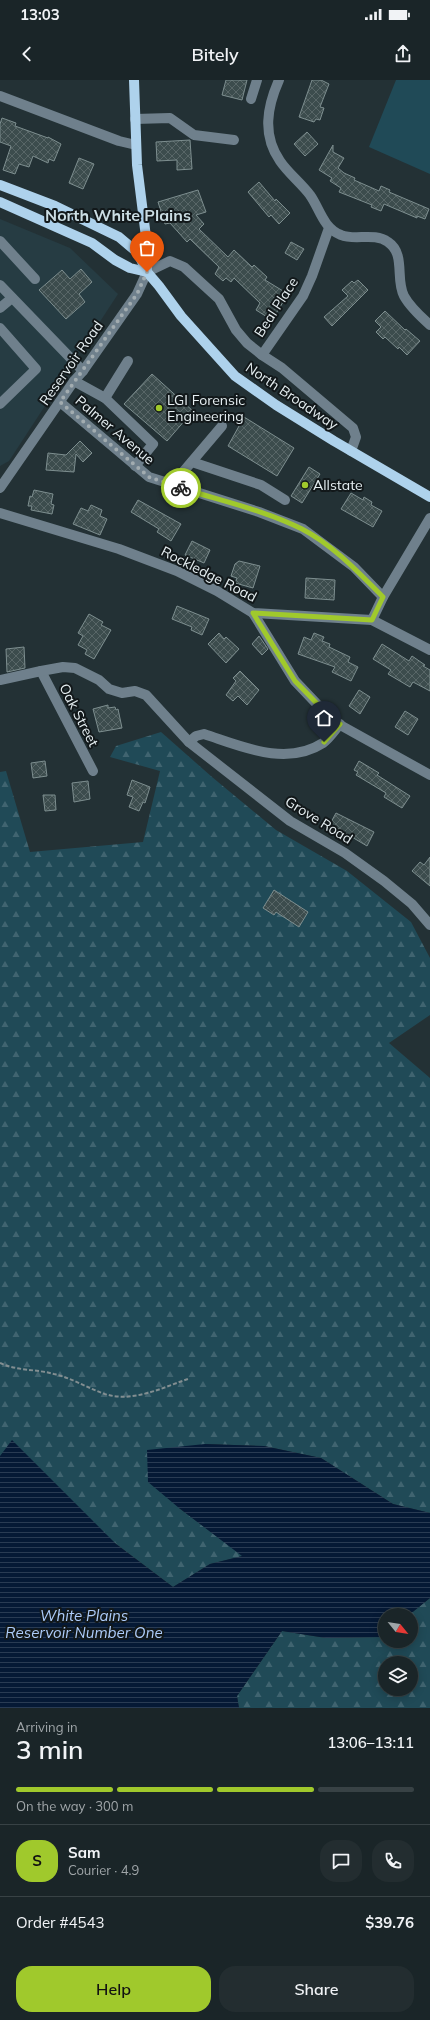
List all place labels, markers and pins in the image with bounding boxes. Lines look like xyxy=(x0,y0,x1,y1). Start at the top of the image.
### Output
pin xyxy=(130,231,164,272)
place label: LGI Forensic Engineering xyxy=(167,391,245,425)
marker: LGI Forensic Engineering xyxy=(154,403,164,413)
place label: Allstate xyxy=(313,476,363,494)
marker: Allstate xyxy=(300,480,310,490)
pin xyxy=(307,701,341,742)

